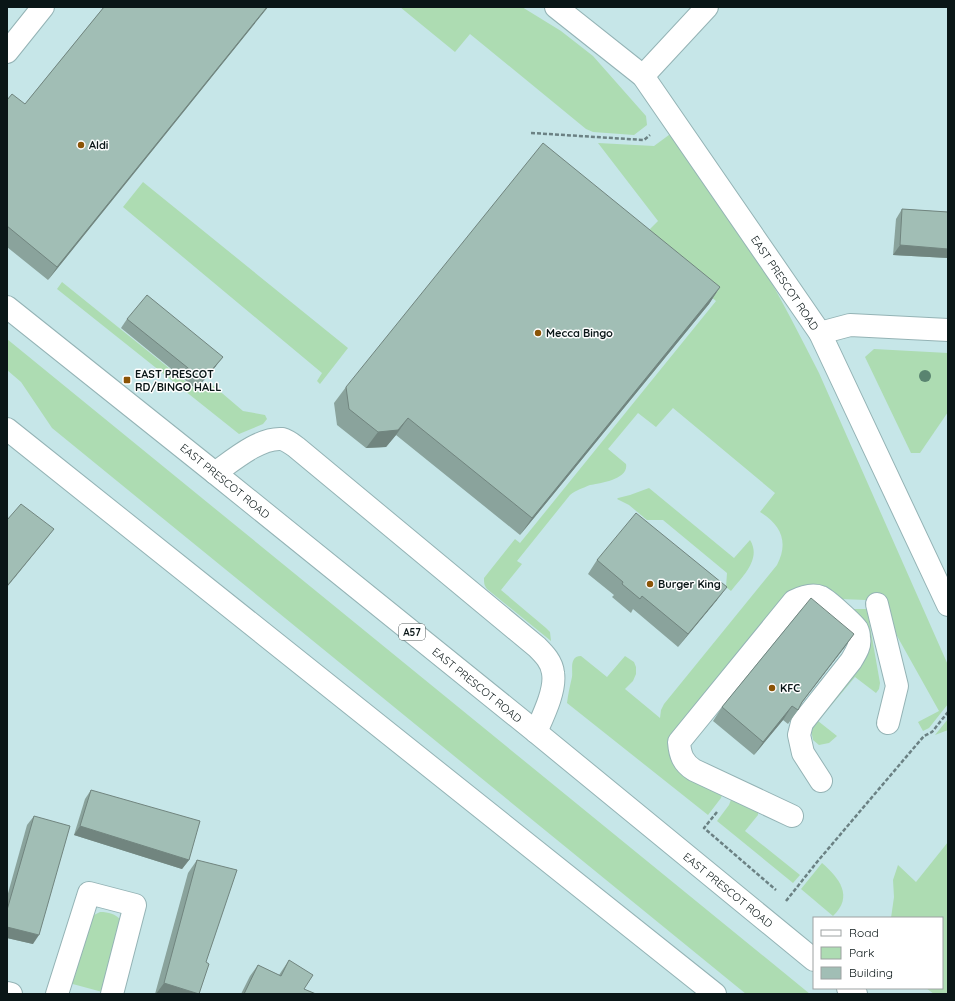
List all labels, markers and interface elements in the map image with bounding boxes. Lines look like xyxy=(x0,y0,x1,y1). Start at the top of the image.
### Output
place label: Aldi xyxy=(89,138,108,152)
marker: Aldi xyxy=(76,140,86,150)
street label: EAST PRESCOT ROAD xyxy=(748,233,822,333)
place label: Mecca Bingo xyxy=(546,326,613,340)
marker: Mecca Bingo xyxy=(533,328,543,338)
place label: EAST PRESCOT RD/BINGO HALL xyxy=(135,367,221,394)
marker: EAST PRESCOT RD/BINGO HALL xyxy=(122,375,132,385)
street label: EAST PRESCOT ROAD xyxy=(177,441,273,521)
place label: Burger King xyxy=(658,577,721,591)
marker: Burger King xyxy=(645,579,655,589)
road number: A57 xyxy=(399,624,425,640)
street label: EAST PRESCOT ROAD xyxy=(429,645,525,725)
place label: KFC xyxy=(780,681,800,695)
marker: KFC xyxy=(767,683,777,693)
street label: EAST PRESCOT ROAD xyxy=(680,850,776,930)
legend xyxy=(813,917,943,989)
text: Road xyxy=(849,925,879,940)
text: Park xyxy=(849,945,874,960)
text: Building xyxy=(849,965,893,980)

